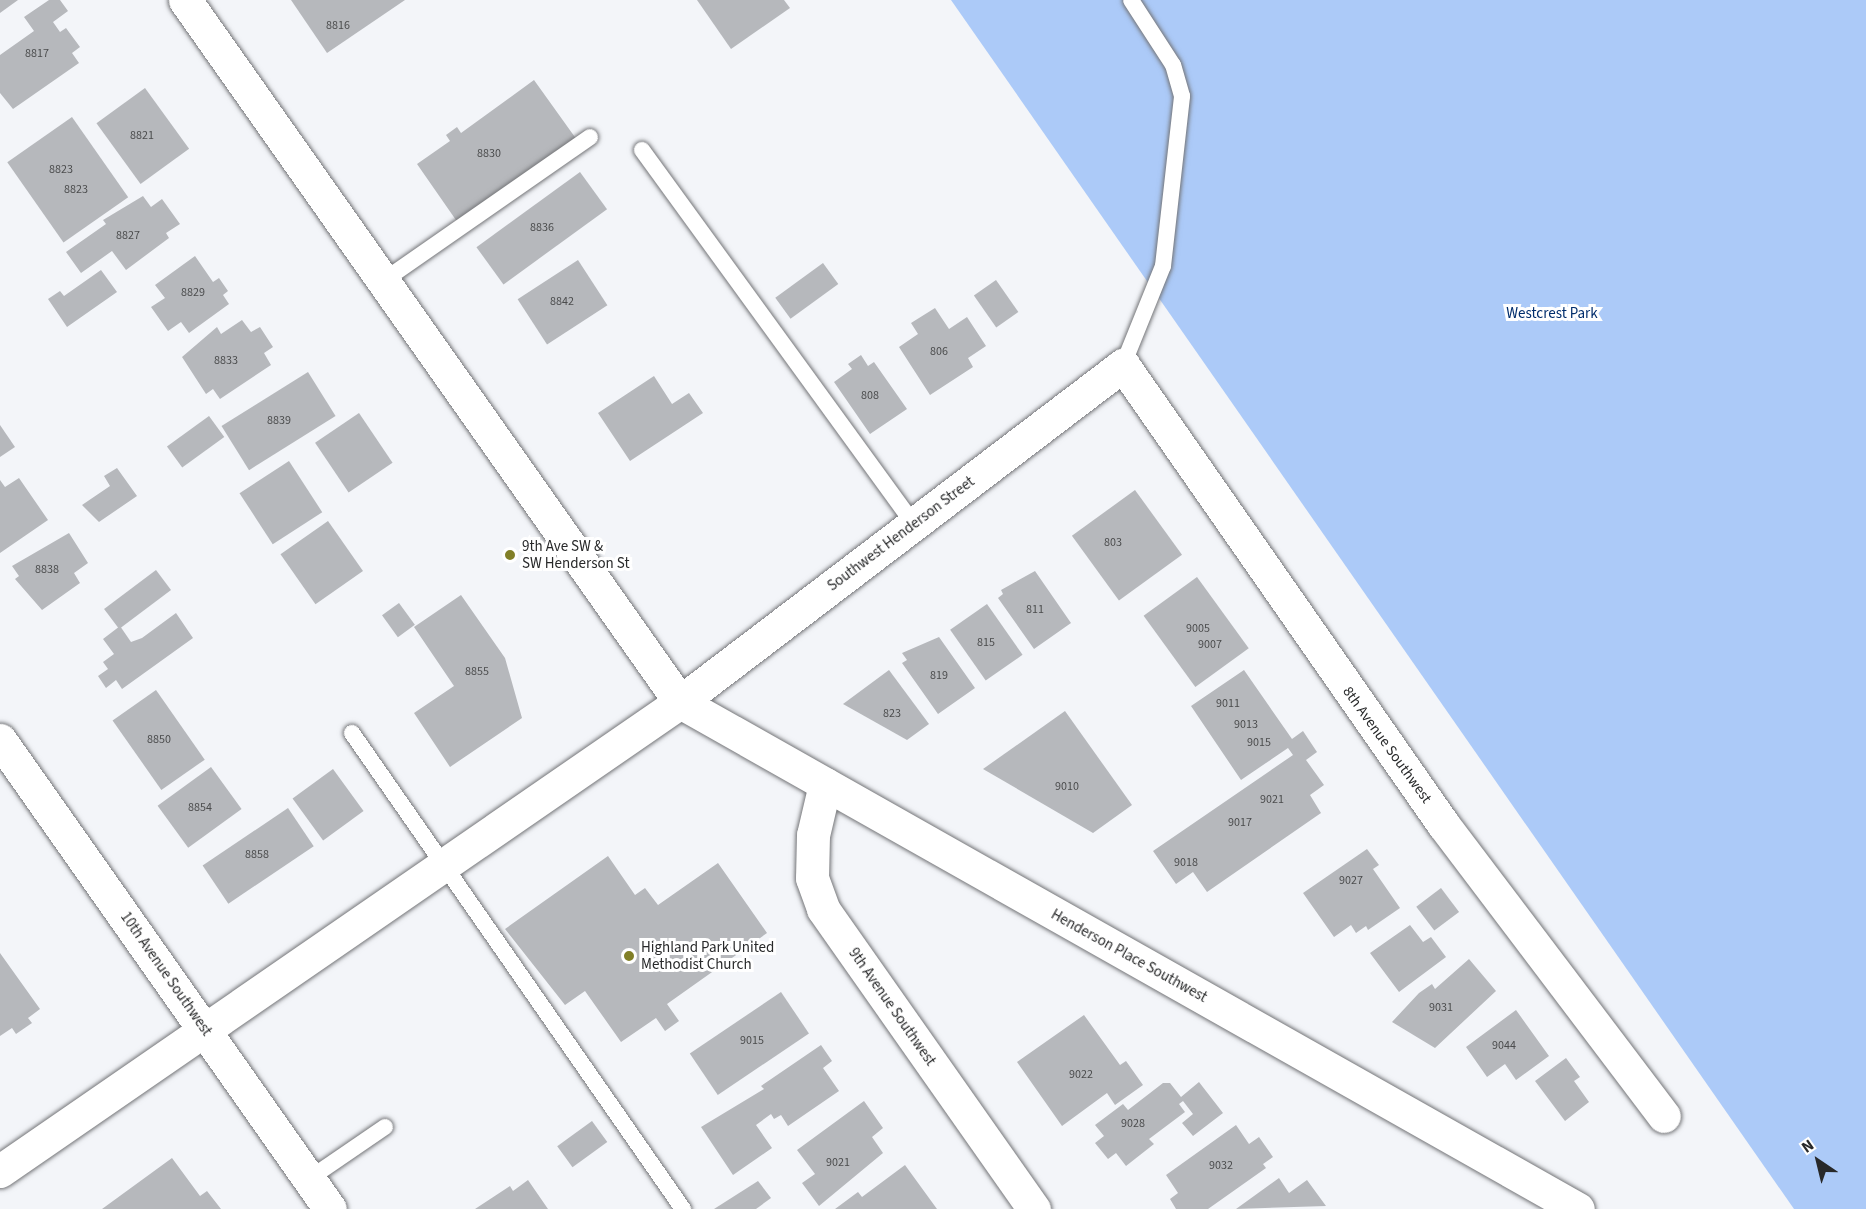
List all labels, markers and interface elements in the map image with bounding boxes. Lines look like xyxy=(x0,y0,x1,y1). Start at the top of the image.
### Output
house number: 8816 xyxy=(326,19,350,33)
house number: 8817 xyxy=(25,47,49,61)
house number: 8821 xyxy=(130,129,154,143)
house number: 8830 xyxy=(477,147,501,161)
house number: 8823 xyxy=(49,163,73,177)
house number: 8823 xyxy=(64,183,88,197)
house number: 8836 xyxy=(530,221,554,235)
house number: 8827 xyxy=(116,229,140,243)
house number: 8829 xyxy=(181,286,205,300)
house number: 8842 xyxy=(550,295,574,309)
park label: Westcrest Park xyxy=(1506,305,1598,323)
house number: 806 xyxy=(930,345,948,359)
house number: 8833 xyxy=(214,354,238,368)
house number: 808 xyxy=(861,389,879,403)
house number: 8839 xyxy=(267,414,291,428)
street label: Southwest Henderson Street xyxy=(824,473,978,595)
house number: 803 xyxy=(1104,536,1122,550)
place label: 9th Ave SW & SW Henderson St xyxy=(522,537,629,572)
marker: 9th Ave SW & SW Henderson St xyxy=(503,548,517,562)
house number: 8838 xyxy=(35,563,59,577)
house number: 811 xyxy=(1026,603,1044,617)
house number: 9005 xyxy=(1186,622,1210,636)
house number: 815 xyxy=(977,636,995,650)
house number: 9007 xyxy=(1198,638,1222,652)
house number: 8855 xyxy=(465,665,489,679)
house number: 819 xyxy=(930,669,948,683)
street label: 8th Avenue Southwest xyxy=(1339,683,1435,807)
house number: 9011 xyxy=(1216,697,1240,711)
house number: 823 xyxy=(883,707,901,721)
house number: 9013 xyxy=(1234,718,1258,732)
house number: 8850 xyxy=(147,733,171,747)
house number: 9015 xyxy=(1247,736,1271,750)
house number: 9010 xyxy=(1055,780,1079,794)
house number: 9021 xyxy=(1260,793,1284,807)
house number: 8854 xyxy=(188,801,212,815)
house number: 9017 xyxy=(1228,816,1252,830)
house number: 8858 xyxy=(245,848,269,862)
house number: 9018 xyxy=(1174,856,1198,870)
house number: 9027 xyxy=(1339,874,1363,888)
street label: Henderson Place Southwest xyxy=(1048,906,1210,1006)
street label: 10th Avenue Southwest xyxy=(116,909,216,1039)
place label: Highland Park United Methodist Church xyxy=(641,938,774,973)
street label: 9th Avenue Southwest xyxy=(845,945,939,1069)
marker: Highland Park United Methodist Church xyxy=(622,949,636,963)
house number: 9031 xyxy=(1429,1001,1453,1015)
house number: 9015 xyxy=(740,1034,764,1048)
house number: 9044 xyxy=(1492,1039,1516,1053)
house number: 9022 xyxy=(1069,1068,1093,1082)
house number: 9028 xyxy=(1121,1117,1145,1131)
north arrow xyxy=(1788,1131,1848,1191)
text: N xyxy=(1797,1134,1818,1158)
house number: 9021 xyxy=(826,1156,850,1170)
house number: 9032 xyxy=(1209,1159,1233,1173)

